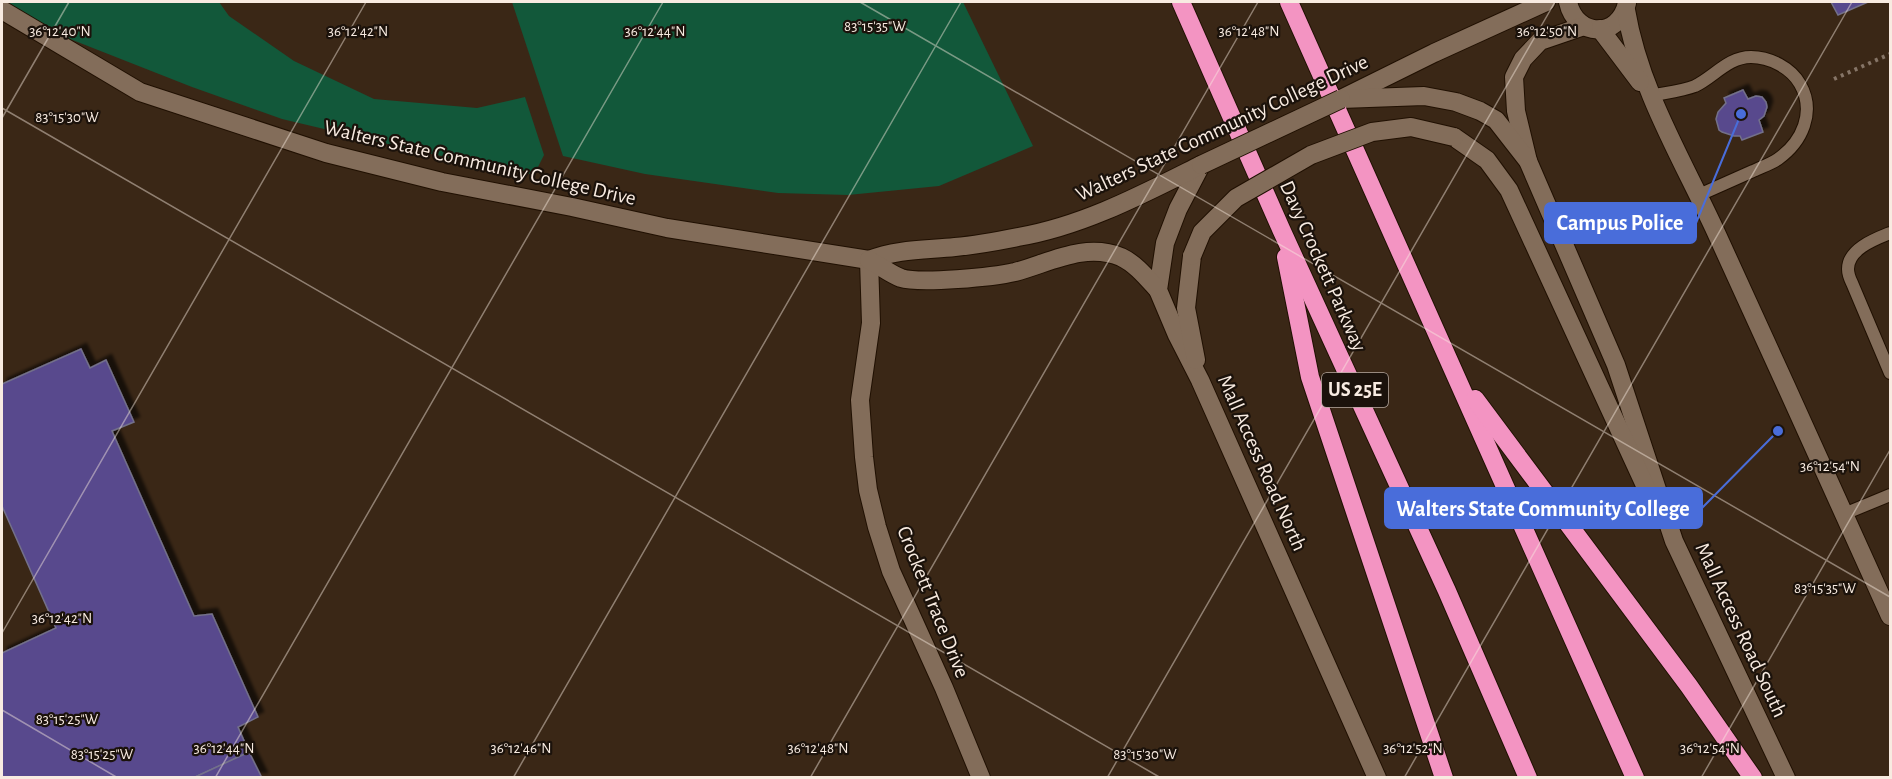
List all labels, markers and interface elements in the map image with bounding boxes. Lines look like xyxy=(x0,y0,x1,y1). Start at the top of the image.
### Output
text: 83°15'35"W xyxy=(844,19,907,34)
text: 36°12'40"N xyxy=(29,24,91,39)
text: 36°12'42"N xyxy=(328,24,388,39)
text: 36°12'44"N xyxy=(625,24,685,39)
text: 36°12'48"N xyxy=(1219,24,1279,39)
text: 36°12'50"N xyxy=(1517,24,1577,39)
street label: Walters State Community College Drive xyxy=(1073,51,1371,205)
text: 83°15'30"W xyxy=(35,110,99,125)
street label: Walters State Community College Drive xyxy=(322,117,638,209)
street label: Davy Crockett Parkway xyxy=(1276,178,1370,354)
callout: Campus Police xyxy=(1545,203,1696,243)
text: Campus Police xyxy=(1557,212,1683,234)
street label: Mall Access Road North xyxy=(1214,372,1310,554)
road number: US 25E xyxy=(1322,373,1388,407)
text: 36°12'54"N xyxy=(1800,459,1860,474)
callout: Walters State Community College xyxy=(1385,488,1702,528)
text: Walters State Community College xyxy=(1396,498,1690,521)
street label: Crockett Trace Drive xyxy=(893,523,973,681)
street label: Mall Access Road South xyxy=(1691,540,1791,720)
text: 83°15'35"W xyxy=(1794,581,1857,596)
text: 36°12'42"N xyxy=(32,611,92,626)
text: 83°15'25"W xyxy=(36,712,99,727)
text: 36°12'44"N xyxy=(194,741,254,756)
text: 36°12'46"N xyxy=(491,741,551,756)
text: 36°12'48"N xyxy=(788,741,848,756)
text: 36°12'52"N xyxy=(1383,741,1443,756)
text: 36°12'54"N xyxy=(1680,741,1740,756)
text: 83°15'25"W xyxy=(71,747,134,762)
text: 83°15'30"W xyxy=(1113,747,1177,762)

